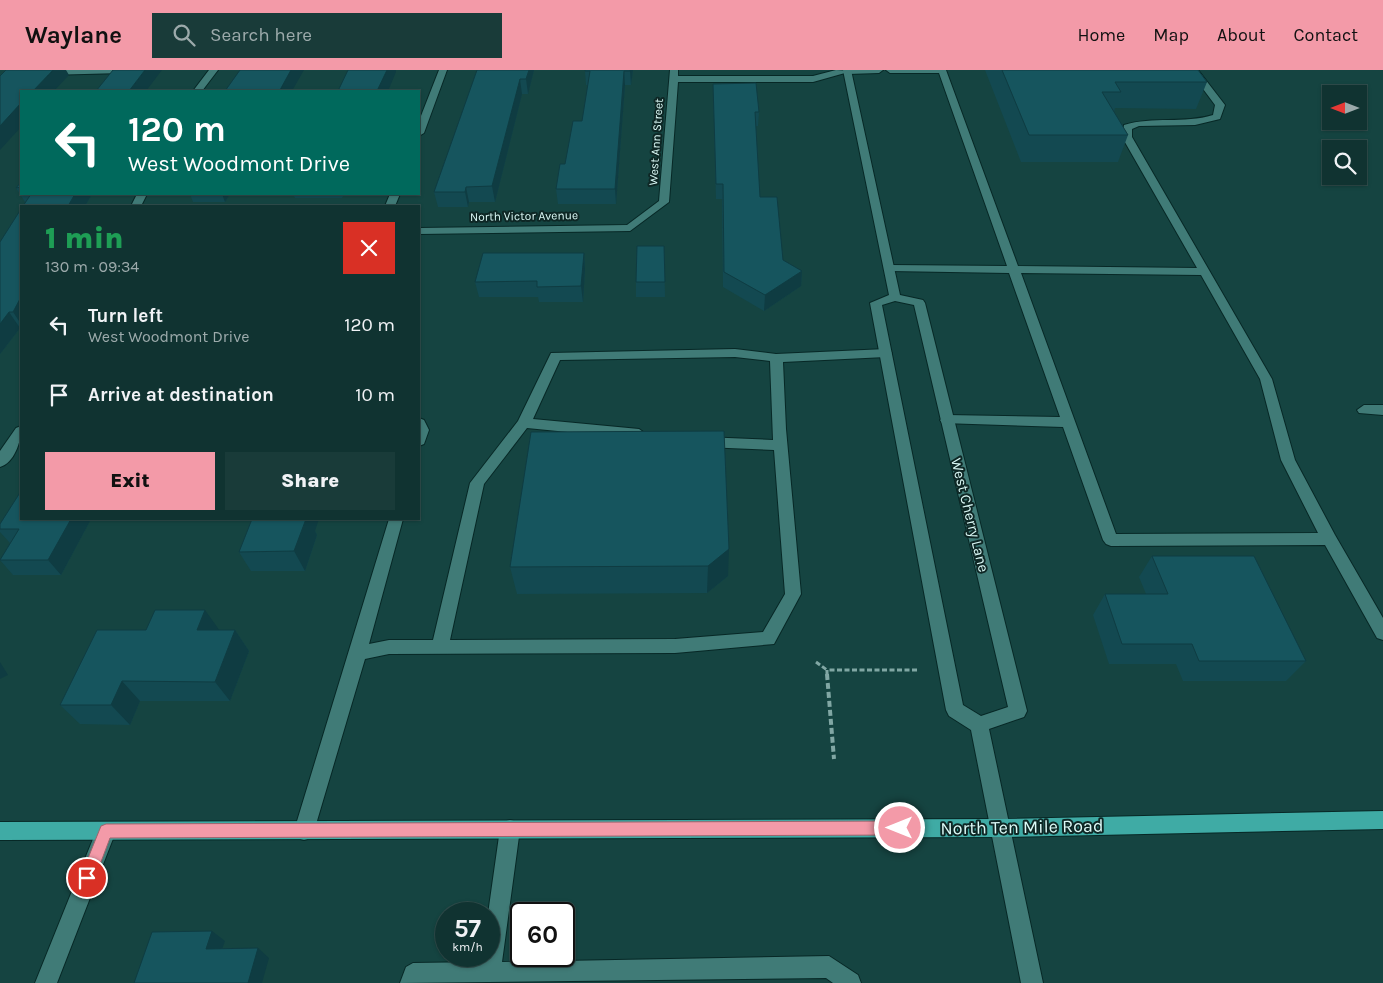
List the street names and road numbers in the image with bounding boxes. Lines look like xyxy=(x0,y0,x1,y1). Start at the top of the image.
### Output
street label: West Ann Street xyxy=(646,97,666,186)
street label: North Victor Avenue xyxy=(470,208,578,224)
street label: West Cherry Lane xyxy=(947,456,993,574)
street label: North Ten Mile Road xyxy=(940,815,1104,839)

